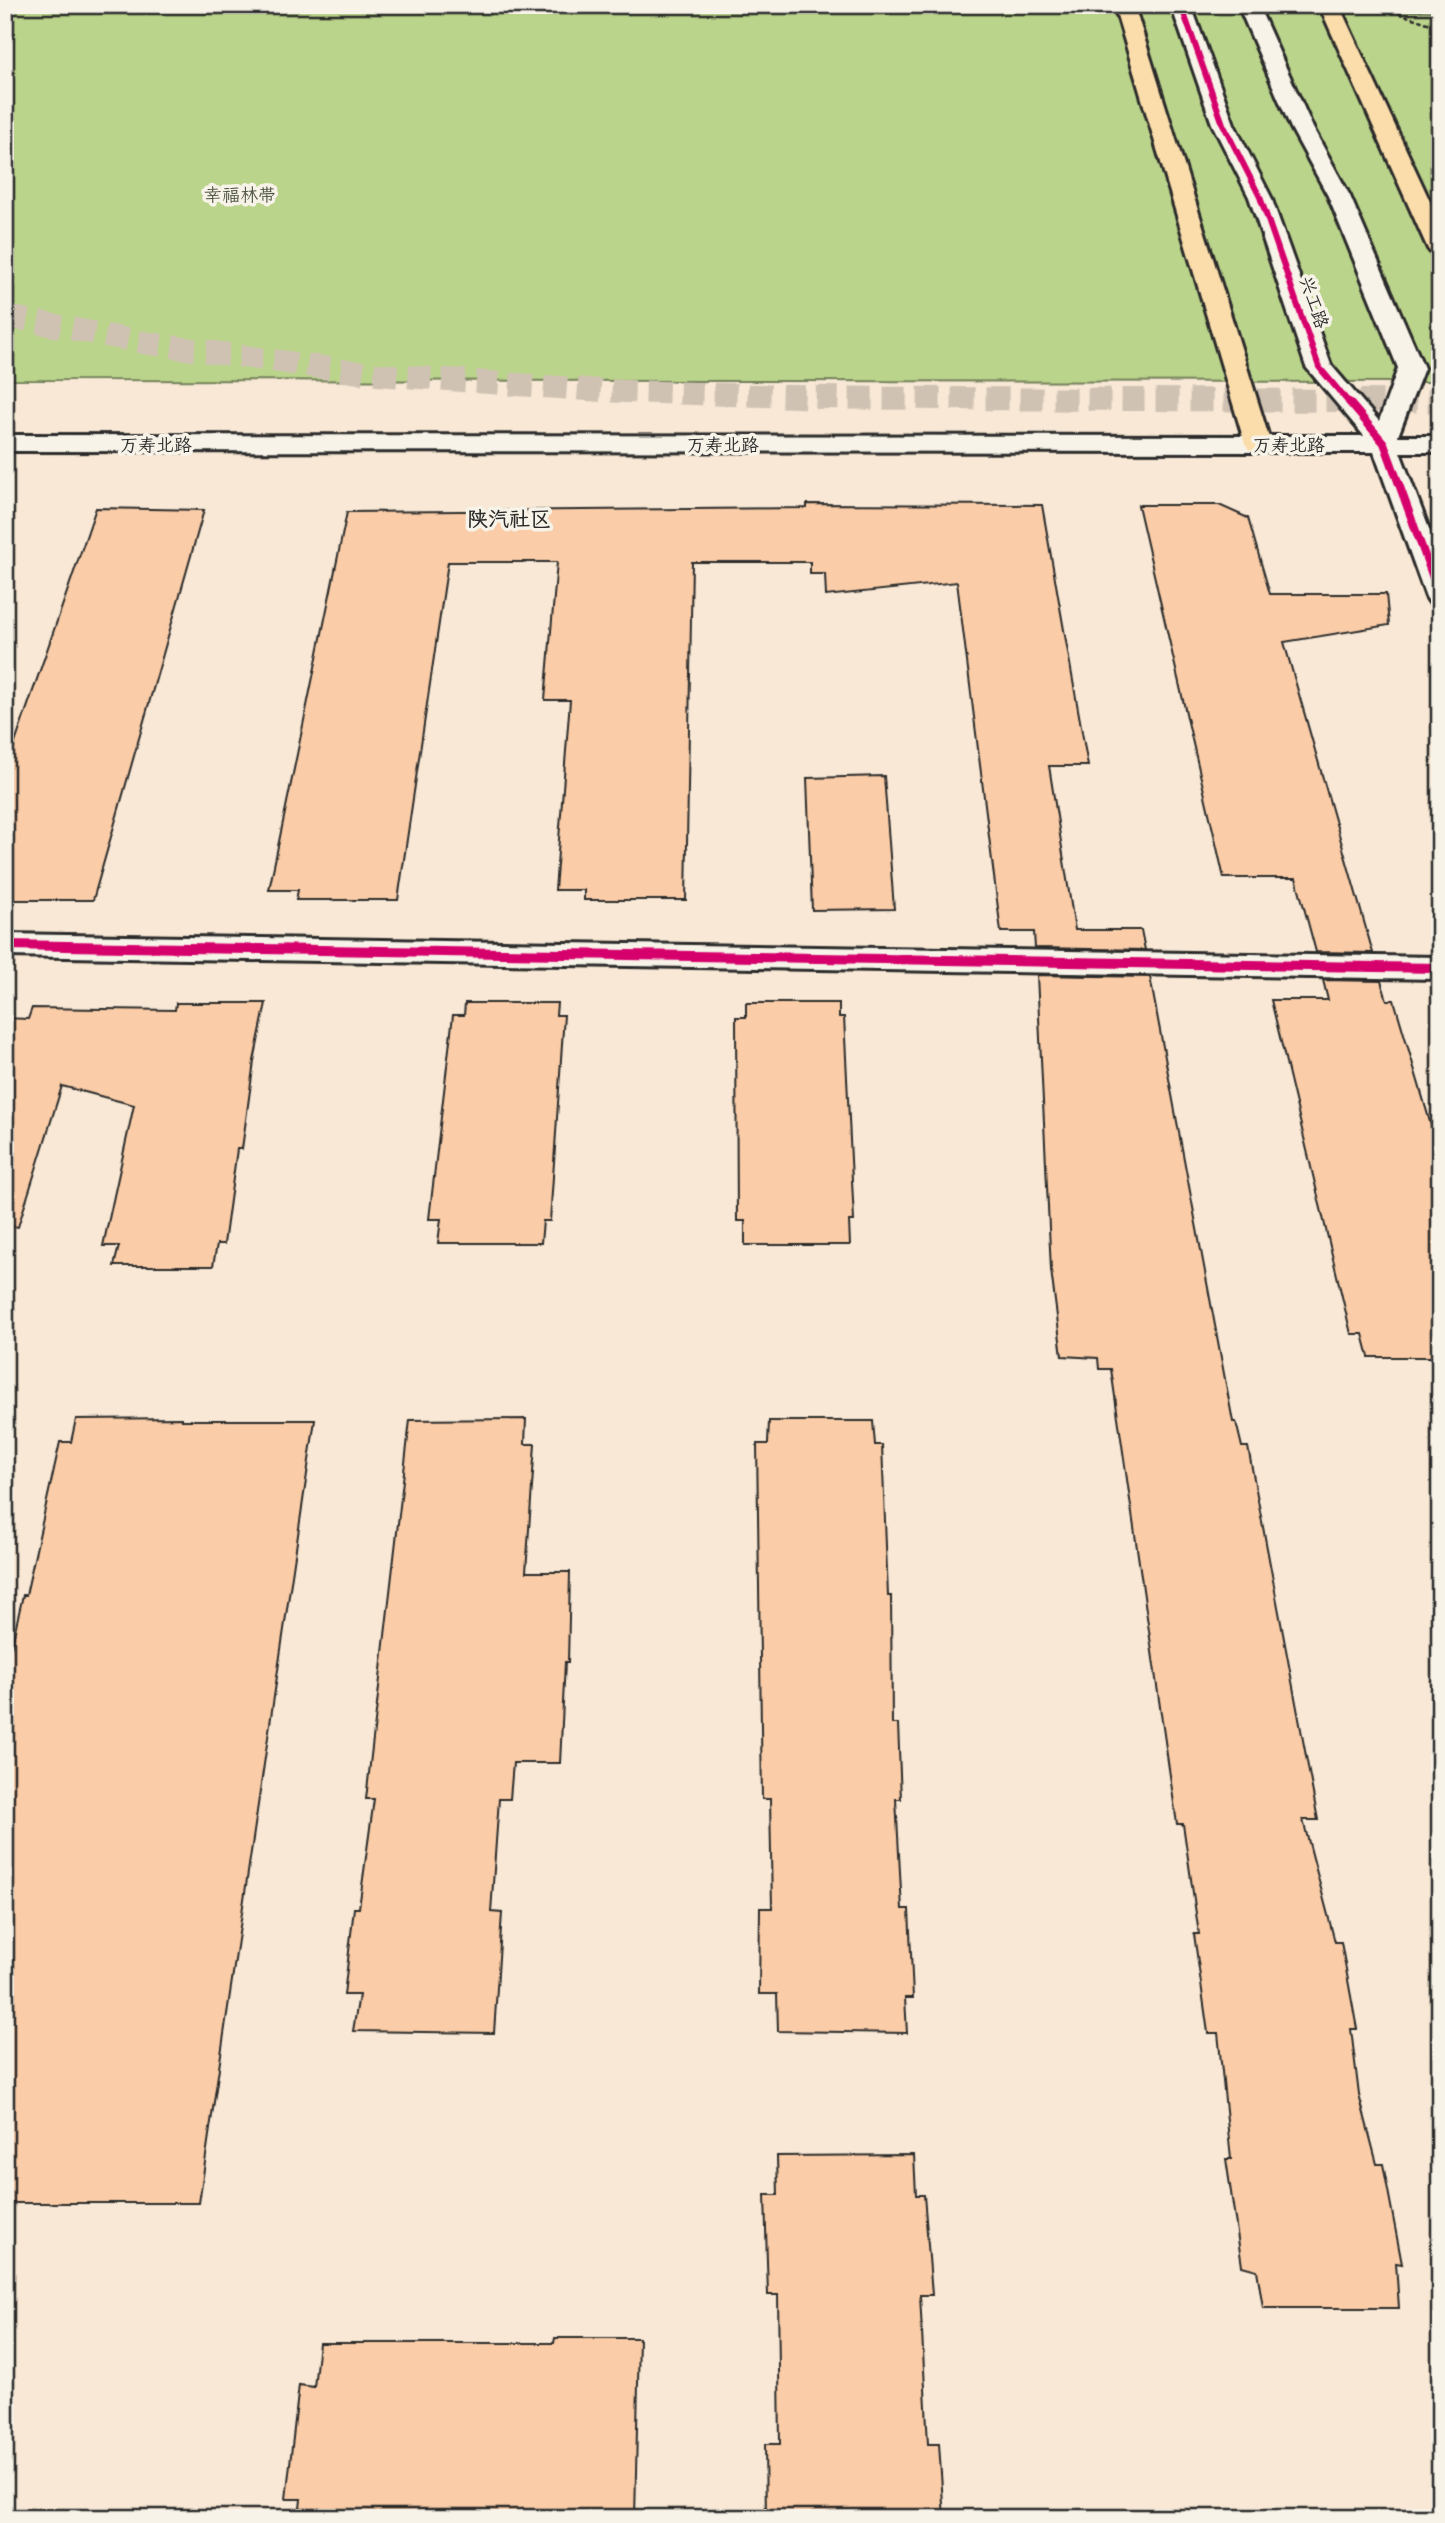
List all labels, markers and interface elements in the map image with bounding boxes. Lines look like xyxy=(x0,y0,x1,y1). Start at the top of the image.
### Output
park label: 幸福林带 xyxy=(204,182,276,206)
street label: 兴工路 xyxy=(1295,273,1335,331)
street label: 万寿北路 xyxy=(120,432,192,456)
street label: 万寿北路 xyxy=(687,432,759,456)
street label: 万寿北路 xyxy=(1253,432,1325,456)
district label: 陕汽社区 xyxy=(467,504,551,531)

